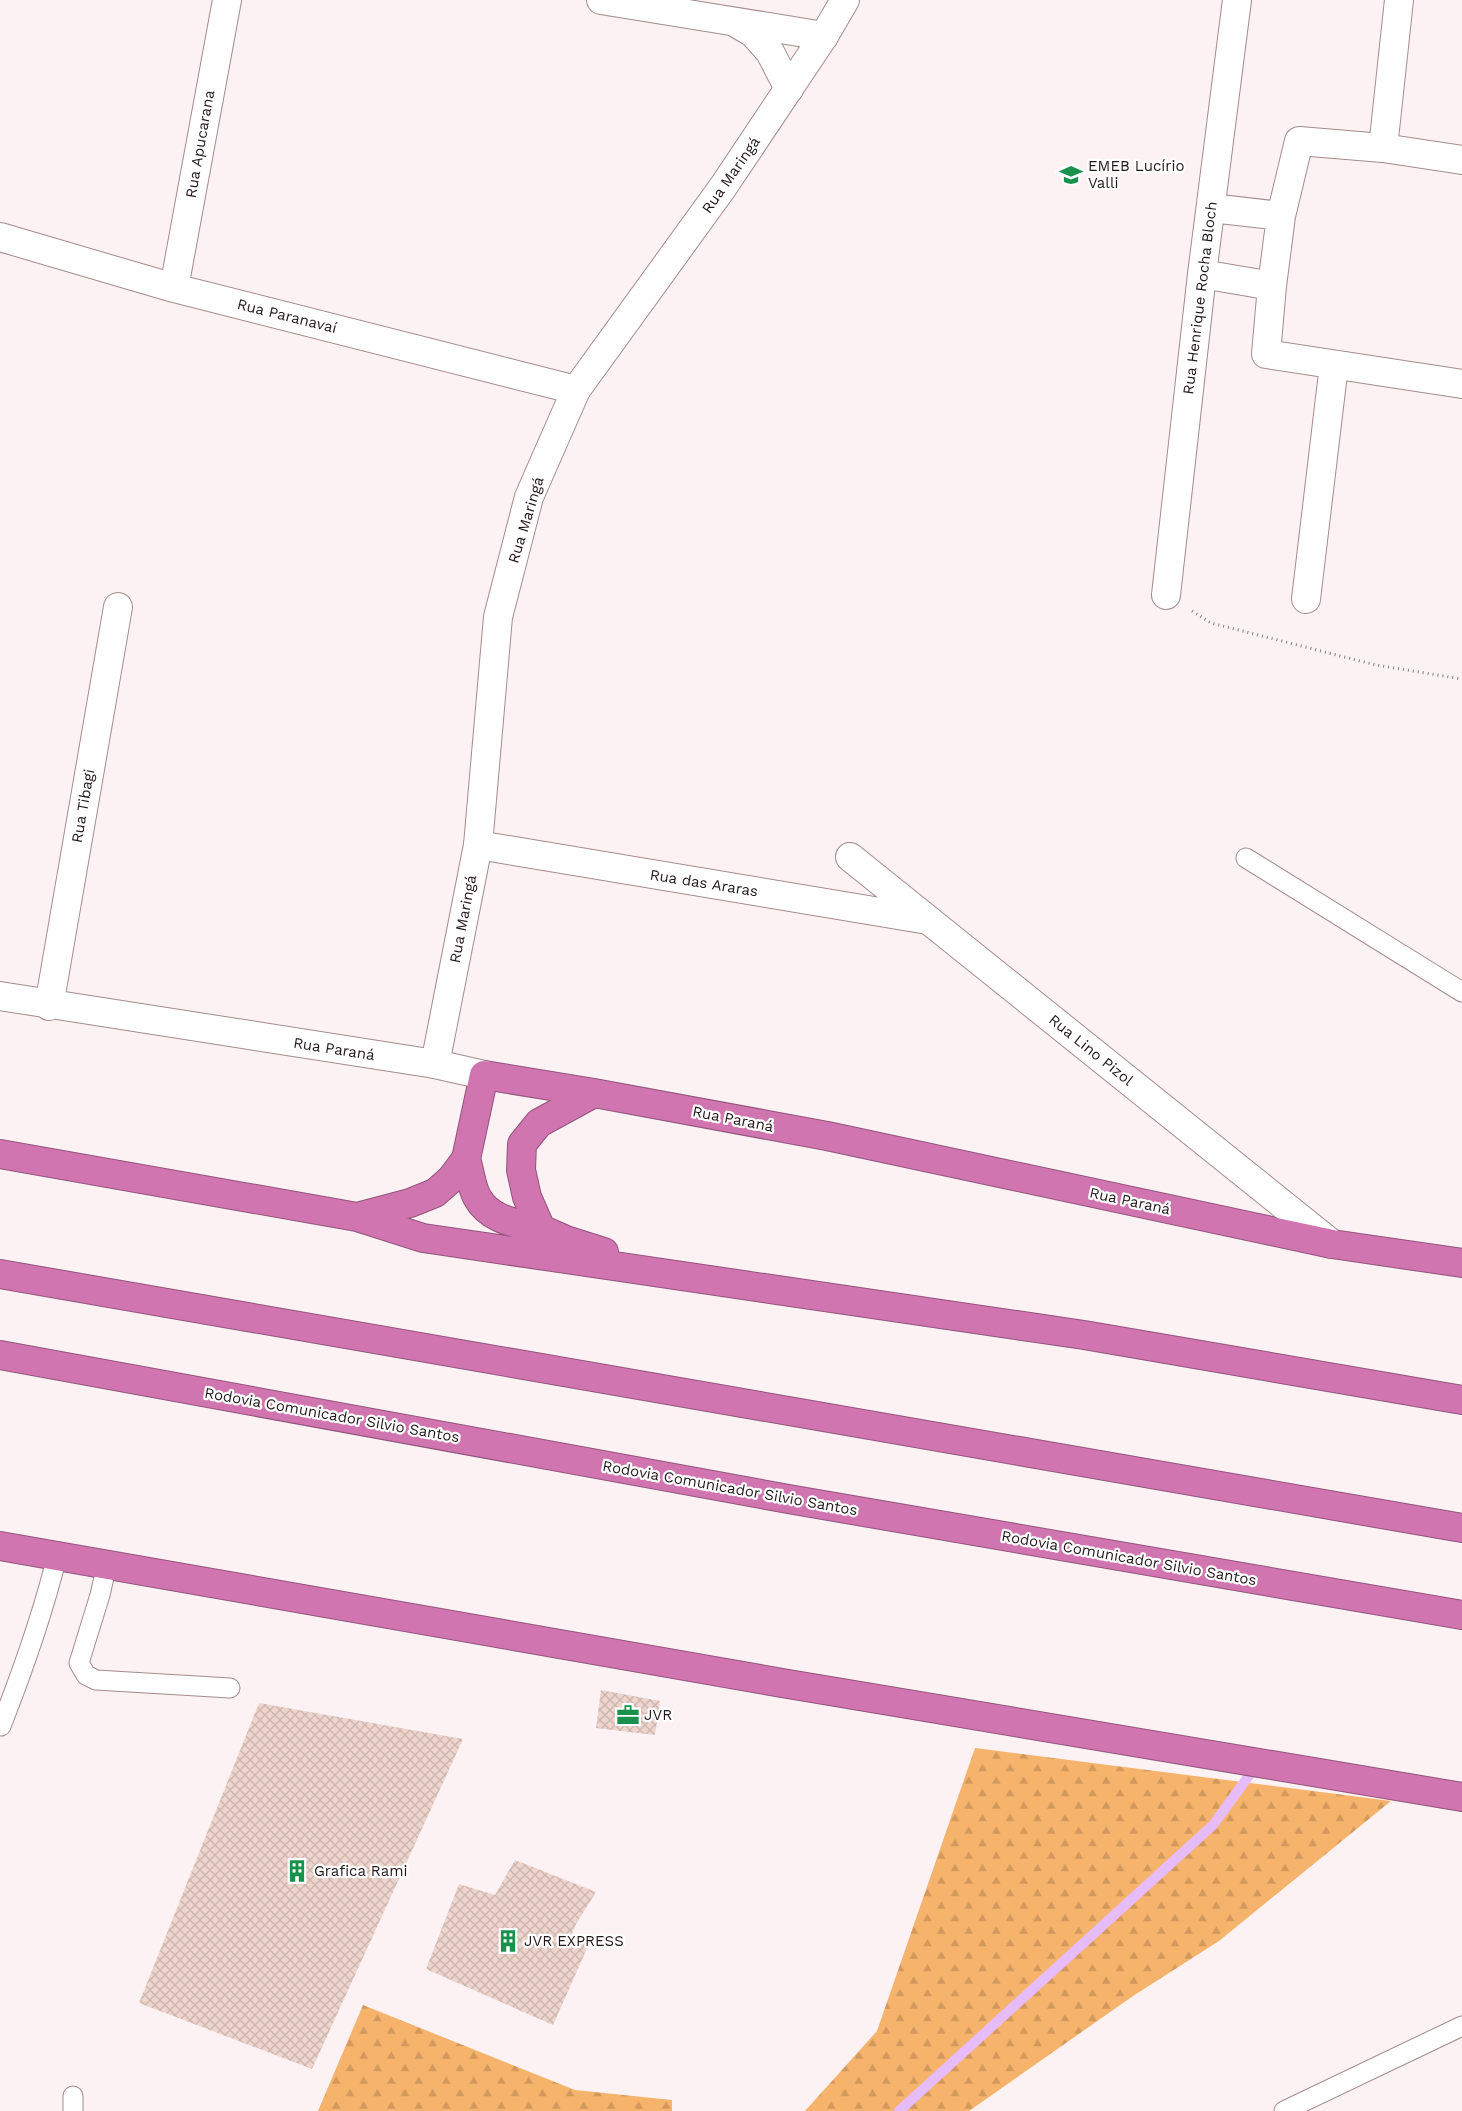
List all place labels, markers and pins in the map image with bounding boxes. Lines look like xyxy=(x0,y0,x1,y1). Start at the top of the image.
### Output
place label: EMEB Lucírio Valli xyxy=(1088,157,1184,192)
school or university icon: EMEB Lucírio Valli xyxy=(1058,162,1084,188)
office icon: JVR xyxy=(615,1702,641,1728)
place label: JVR xyxy=(644,1706,672,1724)
building icon: Grafica Rami xyxy=(284,1858,310,1884)
place label: Grafica Rami xyxy=(314,1862,407,1880)
building icon: JVR EXPRESS xyxy=(495,1928,521,1954)
place label: JVR EXPRESS xyxy=(524,1932,624,1950)

